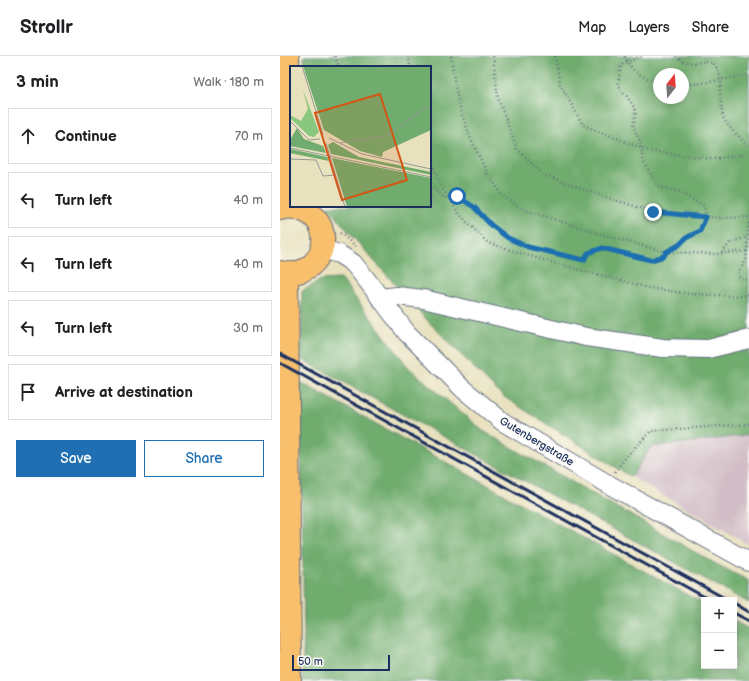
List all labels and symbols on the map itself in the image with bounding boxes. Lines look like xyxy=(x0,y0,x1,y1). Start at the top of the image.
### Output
inset map xyxy=(290,66,431,207)
north arrow xyxy=(653,68,689,104)
route start xyxy=(448,187,466,205)
route end xyxy=(644,203,662,221)
street label: Gutenbergstraße xyxy=(497,414,577,469)
scale bar xyxy=(292,653,390,672)

